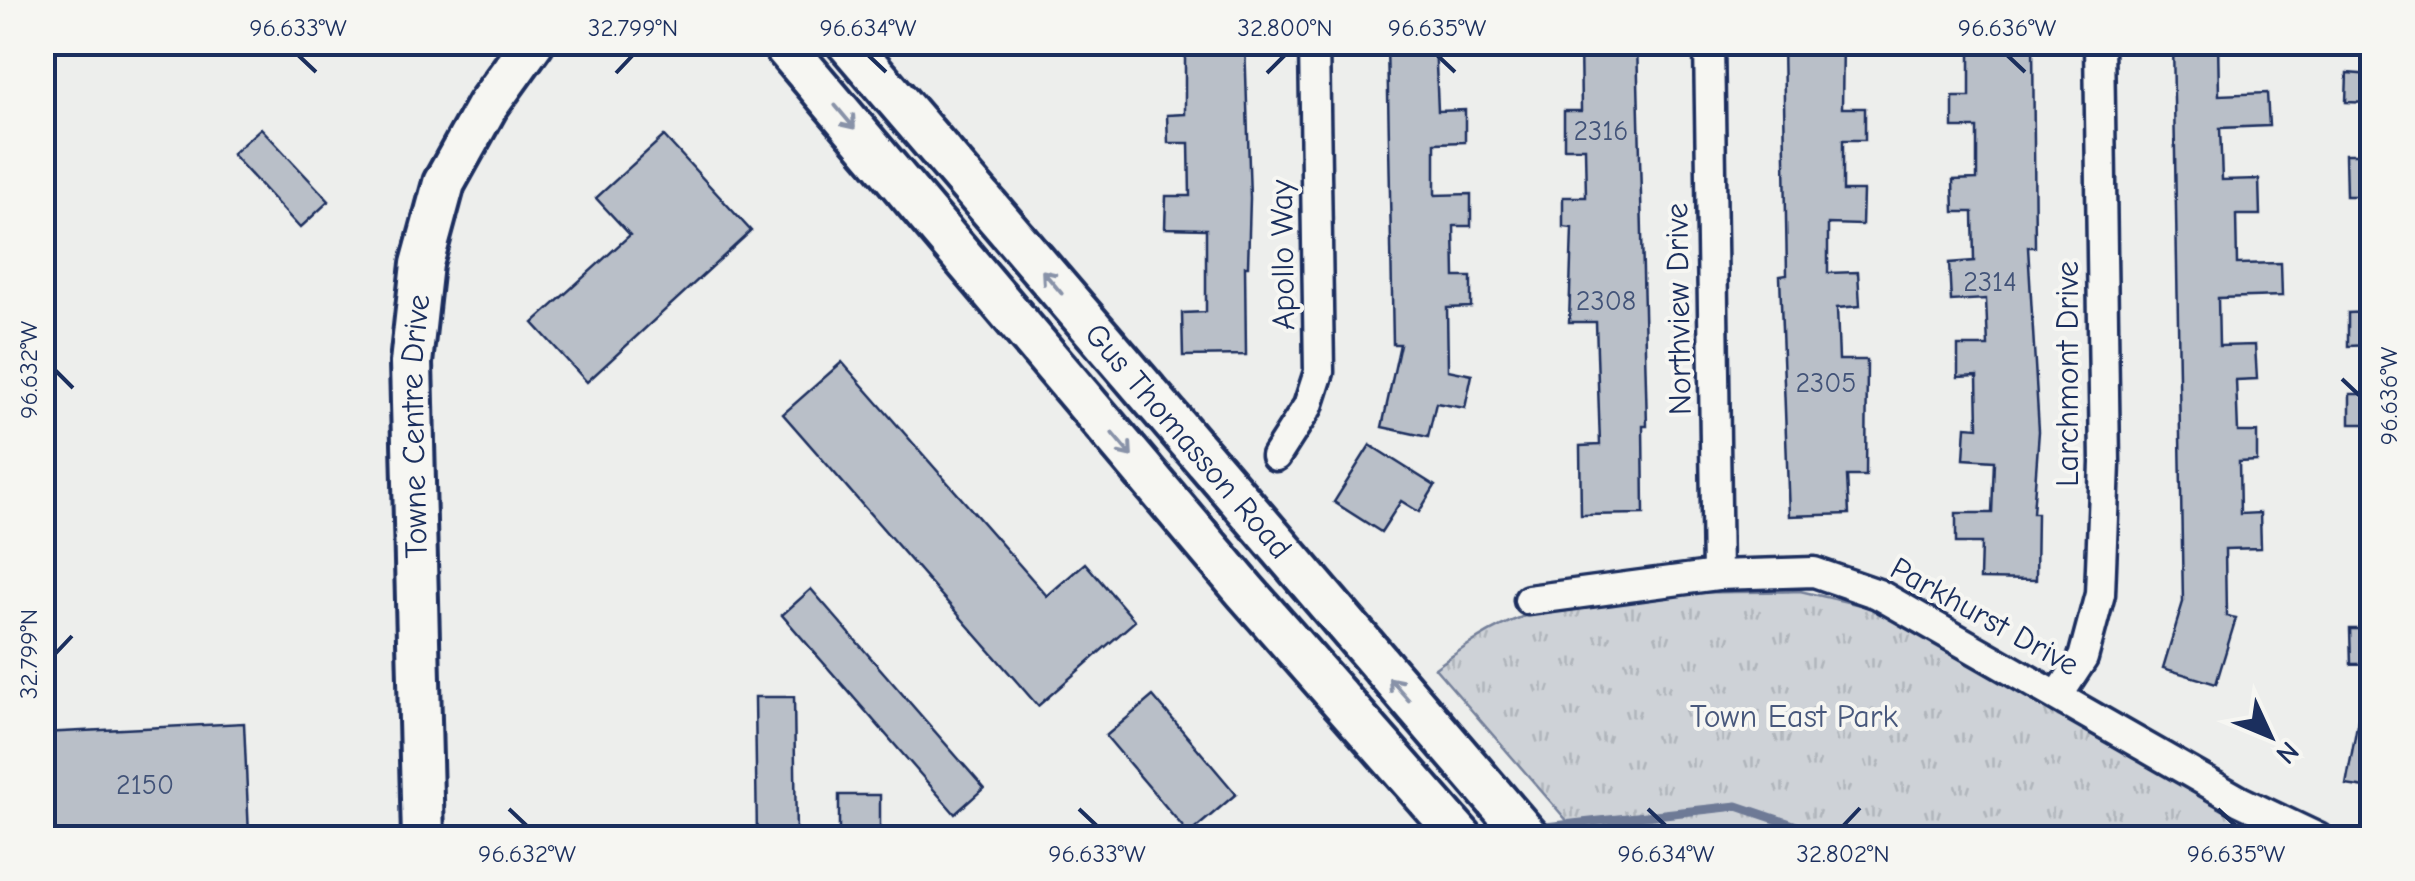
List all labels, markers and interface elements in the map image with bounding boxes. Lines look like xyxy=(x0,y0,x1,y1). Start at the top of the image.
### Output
text: 96.633°W xyxy=(249,13,347,42)
text: 32.799°N xyxy=(588,13,678,42)
text: 96.634°W xyxy=(820,13,917,42)
text: 32.800°N xyxy=(1237,13,1333,42)
text: 96.635°W xyxy=(1388,13,1486,42)
text: 96.636°W xyxy=(1958,13,2056,42)
one-way arrow xyxy=(833,103,855,129)
house number: 2316 xyxy=(1573,115,1629,147)
street label: Apollo Way xyxy=(1263,179,1302,331)
street label: Northview Drive xyxy=(1658,203,1699,415)
street label: Larchmont Drive xyxy=(2049,261,2086,487)
house number: 2314 xyxy=(1963,266,2017,298)
one-way arrow xyxy=(1040,270,1063,295)
house number: 2308 xyxy=(1576,285,1636,317)
street label: Towne Centre Drive xyxy=(393,292,438,559)
street label: Gus Thomasson Road xyxy=(1077,316,1299,566)
text: 96.632°W xyxy=(14,321,43,419)
text: 96.636°W xyxy=(2374,347,2403,445)
house number: 2305 xyxy=(1795,367,1857,399)
one-way arrow xyxy=(1111,432,1133,458)
street label: Parkhurst Drive xyxy=(1884,549,2085,683)
text: 32.799°N xyxy=(14,609,43,699)
one-way arrow xyxy=(1389,676,1411,702)
north arrow xyxy=(2220,686,2320,786)
park label: Town East Park xyxy=(1690,698,1899,735)
text: N xyxy=(2269,735,2305,770)
house number: 2150 xyxy=(116,769,174,801)
text: 96.632°W xyxy=(478,839,576,868)
text: 96.633°W xyxy=(1048,839,1146,868)
text: 96.634°W xyxy=(1618,839,1715,868)
text: 32.802°N xyxy=(1796,839,1890,868)
text: 96.635°W xyxy=(2187,839,2285,868)

